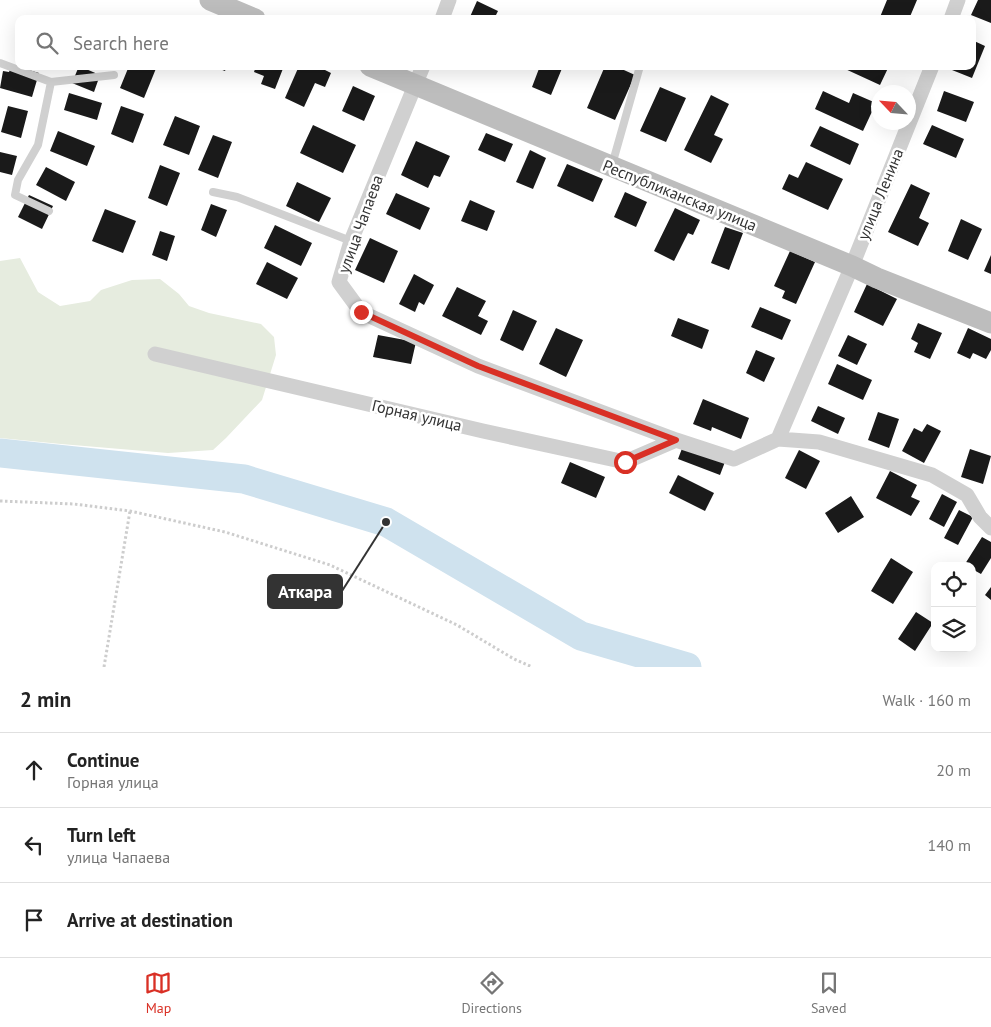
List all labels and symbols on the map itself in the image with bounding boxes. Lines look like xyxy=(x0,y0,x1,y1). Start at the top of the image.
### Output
north arrow xyxy=(871,85,916,130)
street label: улица Ленина xyxy=(853,145,907,243)
street label: Республиканская улица xyxy=(600,155,760,235)
street label: улица Чапаева xyxy=(333,172,387,276)
route end xyxy=(350,301,373,324)
street label: Горная улица xyxy=(370,395,464,435)
route start xyxy=(614,451,637,474)
callout: Аткара xyxy=(268,575,342,608)
text: Аткара xyxy=(278,580,332,603)

